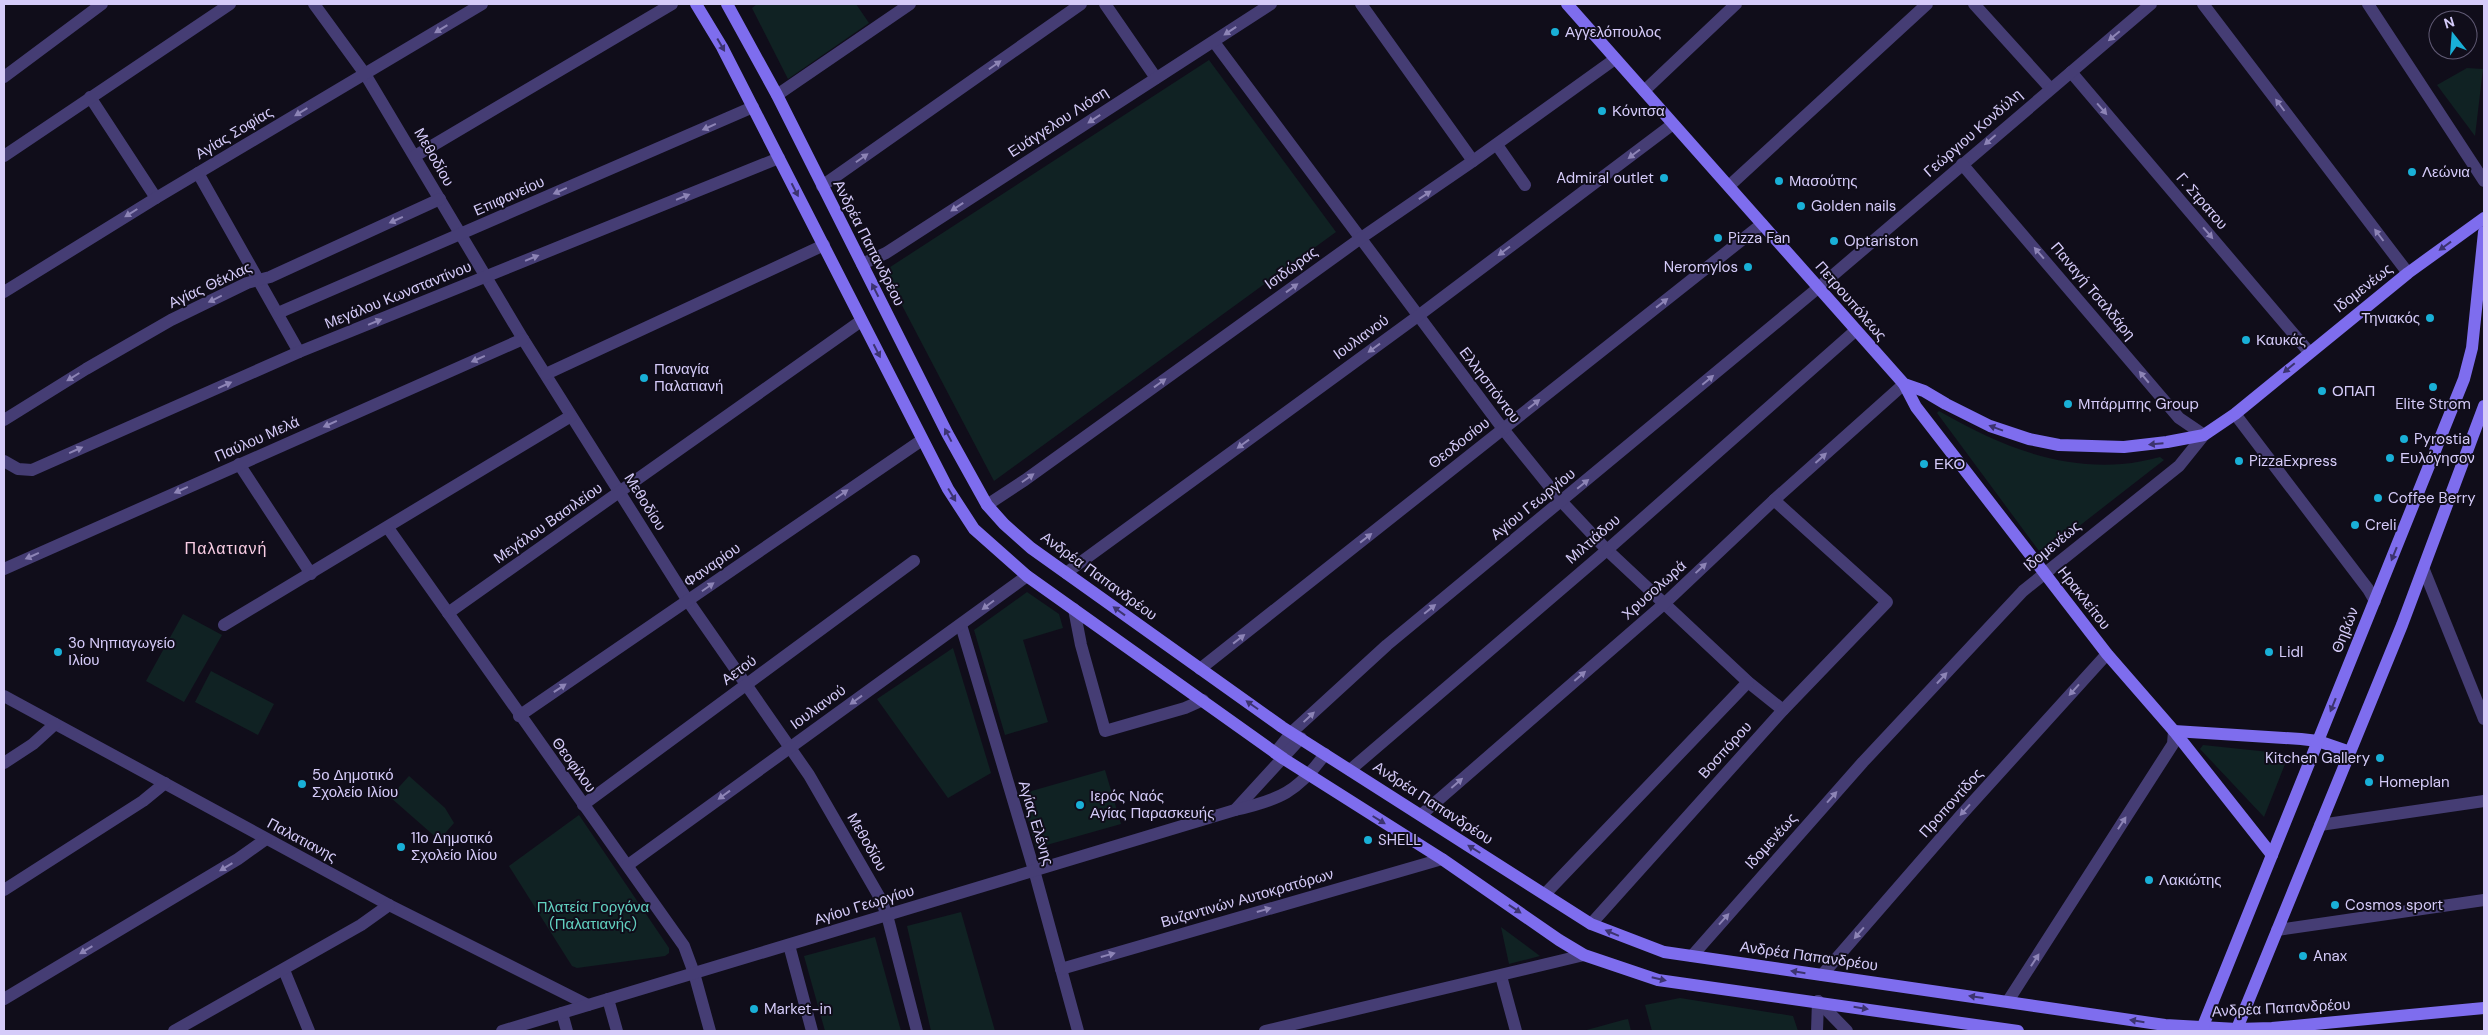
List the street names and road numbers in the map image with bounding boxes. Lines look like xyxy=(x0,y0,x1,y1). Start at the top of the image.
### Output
street label: Ευάγγελου Λιόση xyxy=(1004,82,1112,162)
street label: Γεώργιου Κονδύλη xyxy=(1919,85,2027,181)
street label: Αγίας Σοφίας xyxy=(192,102,276,164)
street label: Μεθοδίου xyxy=(409,124,459,190)
street label: Γ. Στρατου xyxy=(2172,168,2232,234)
street label: Επιφανείου xyxy=(470,172,548,220)
street label: Ανδρέα Παπανδρέου xyxy=(829,177,909,309)
street label: Παναγή Τσαλδάρη xyxy=(2046,238,2140,344)
street label: Ισιδώρας xyxy=(1260,242,1322,294)
street label: Μεγάλου Κωνσταντίνου xyxy=(322,256,474,334)
street label: Αγίας Θέκλας xyxy=(165,257,255,313)
street label: Πετρουπόλεως xyxy=(1811,257,1891,345)
street label: Ιδομενέως xyxy=(2330,259,2396,317)
street label: Ιουλιανού xyxy=(1329,310,1393,364)
street label: Ελλησπόντου xyxy=(1455,343,1525,427)
street label: Παύλου Μελά xyxy=(212,411,303,467)
street label: Θεοδοσίου xyxy=(1424,413,1494,473)
street label: Αγίου Γεωργίου xyxy=(1486,464,1580,544)
street label: Μεθοδίου xyxy=(620,470,670,534)
street label: Μεγάλου Βασιλείου xyxy=(490,478,606,568)
street label: Μιλτιάδου xyxy=(1561,510,1625,568)
street label: Ιδομενέως xyxy=(2019,516,2085,576)
street label: Ανδρέα Παπανδρέου xyxy=(1037,527,1161,625)
street label: Φαναρίου xyxy=(680,538,744,592)
street label: Χρυσολωρά xyxy=(1617,556,1691,624)
street label: Ηρακλείτου xyxy=(2053,562,2115,634)
street label: Θηβών xyxy=(2327,604,2363,656)
street label: Αετού xyxy=(717,650,761,690)
street label: Ιουλιανού xyxy=(786,680,850,734)
street label: Βοσπόρου xyxy=(1694,717,1756,783)
street label: Θεοφίλου xyxy=(547,733,601,797)
street label: Ανδρέα Παπανδρέου xyxy=(1369,757,1497,849)
street label: Προποντίδος xyxy=(1915,764,1987,842)
street label: Αγίας Ελένης xyxy=(1014,778,1058,868)
street label: Μεθοδίου xyxy=(842,809,892,875)
street label: Ιδομενέως xyxy=(1740,809,1802,873)
street label: Παλατιανης xyxy=(264,813,340,867)
street label: Βυζαντινών Αυτοκρατόρων xyxy=(1158,864,1336,932)
street label: Αγίου Γεωργίου xyxy=(811,880,917,930)
street label: Ανδρέα Παπανδρέου xyxy=(1739,936,1879,976)
street label: Ανδρέα Παπανδρέου xyxy=(2211,994,2351,1022)

